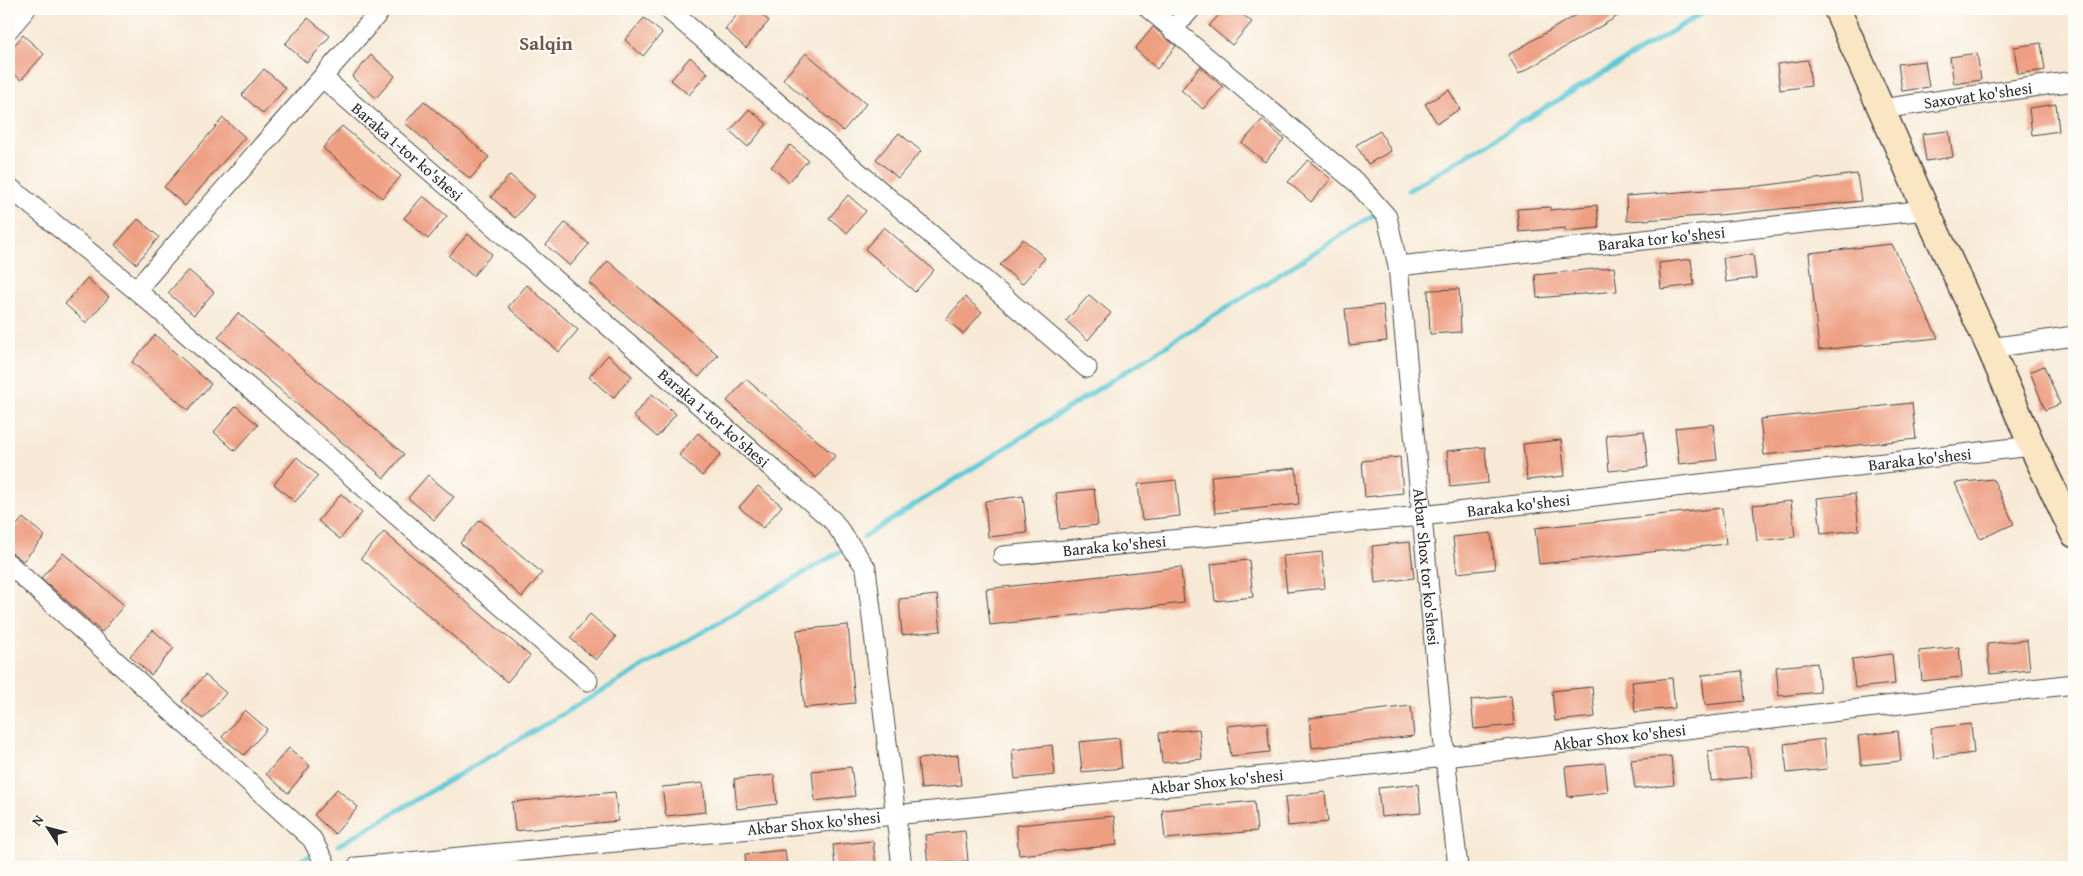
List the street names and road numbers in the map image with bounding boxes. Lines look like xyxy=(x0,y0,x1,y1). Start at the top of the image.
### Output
street label: Saxovat ko'shesi xyxy=(1922,75,2034,115)
street label: Baraka 1-tor ko'shesi xyxy=(347,96,469,207)
street label: Baraka tor ko'shesi xyxy=(1597,219,1727,257)
street label: Baraka 1-tor ko'shesi xyxy=(653,362,775,473)
street label: Baraka ko'shesi xyxy=(1867,441,1973,477)
street label: Akbar Shox tor ko'shesi xyxy=(1407,487,1446,647)
street label: Baraka ko'shesi xyxy=(1466,487,1572,523)
street label: Baraka ko'shesi xyxy=(1062,528,1168,562)
street label: Akbar Shox ko'shesi xyxy=(1551,717,1688,756)
street label: Akbar Shox ko'shesi xyxy=(1149,762,1285,800)
street label: Akbar Shox ko'shesi xyxy=(746,804,882,841)

